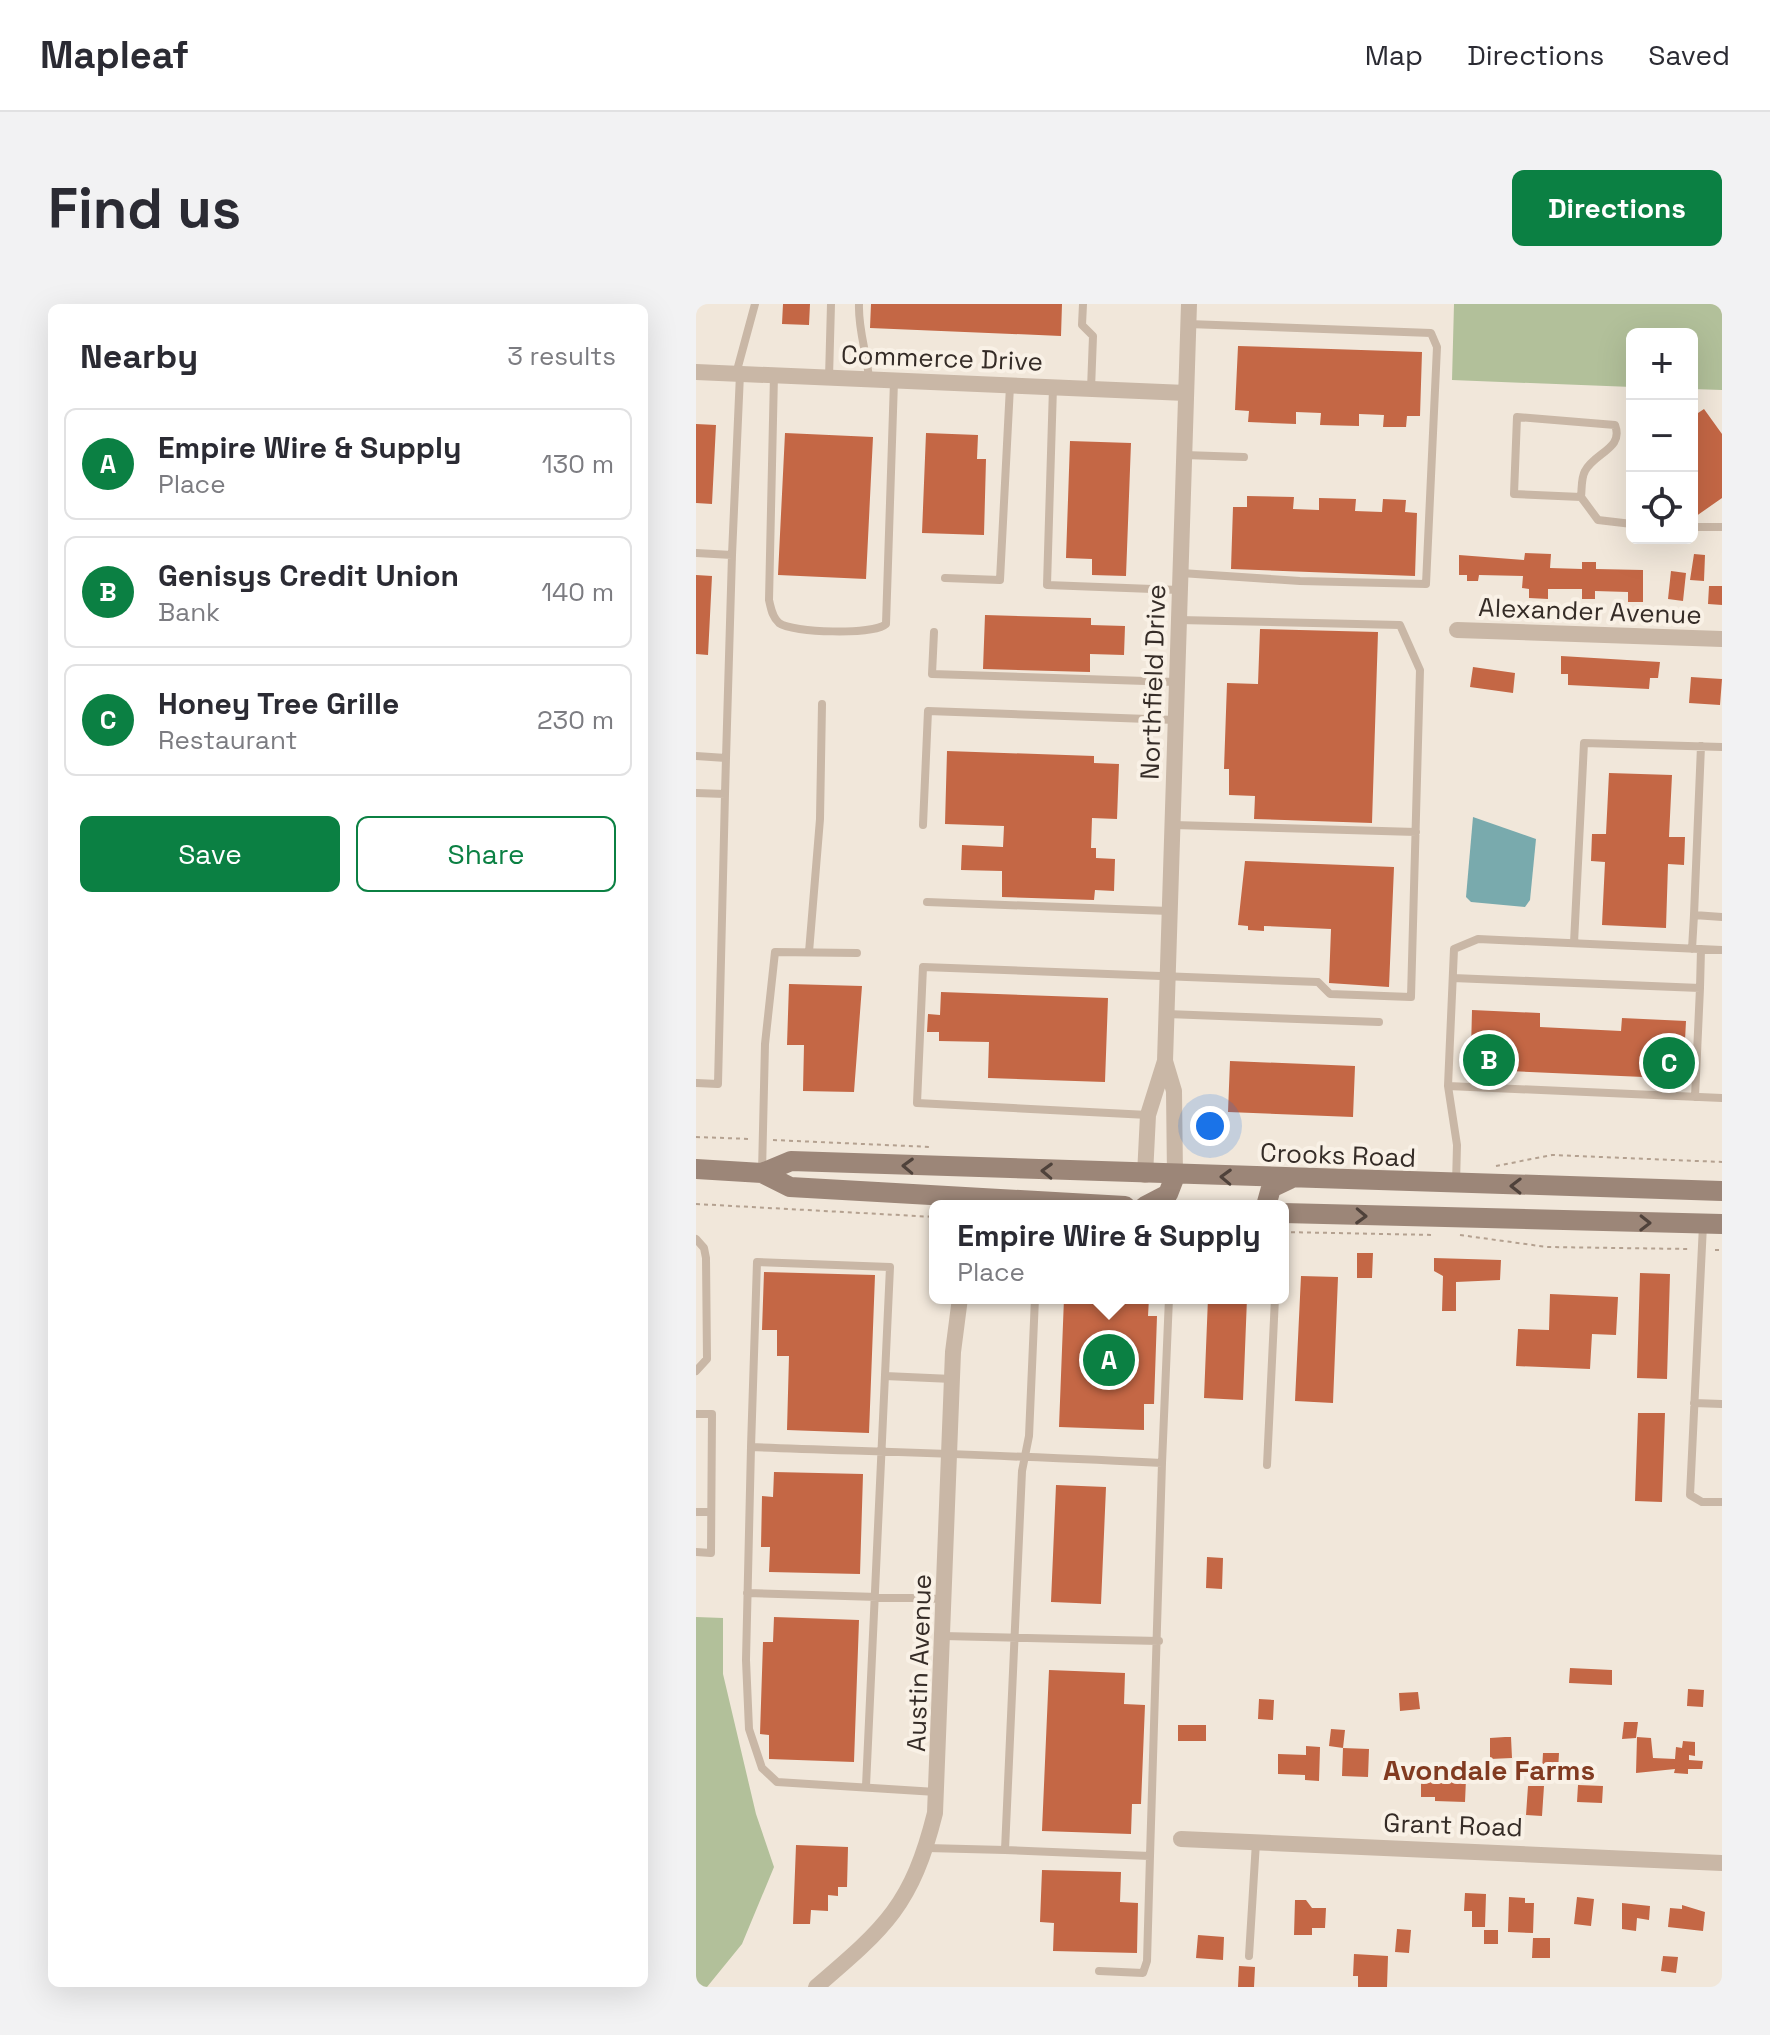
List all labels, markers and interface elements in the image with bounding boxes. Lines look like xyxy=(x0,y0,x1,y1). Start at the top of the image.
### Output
text: Mapleaf xyxy=(40,31,189,79)
text: Map xyxy=(1365,37,1423,73)
text: Directions xyxy=(1467,37,1604,73)
text: Saved xyxy=(1648,37,1730,73)
button: Directions xyxy=(1512,170,1722,246)
text: Find us xyxy=(48,173,241,244)
map controls xyxy=(1626,328,1698,544)
button: + xyxy=(1626,328,1698,400)
text: Nearby xyxy=(80,335,198,378)
street label: Commerce Drive xyxy=(840,337,1044,379)
text: 3 results xyxy=(507,339,616,373)
button: − xyxy=(1626,400,1698,472)
text: Empire Wire & Supply xyxy=(158,428,461,467)
text: A xyxy=(100,447,116,481)
text: 130 m xyxy=(542,447,614,481)
text: Place xyxy=(158,467,226,501)
button: locate xyxy=(1626,472,1698,544)
text: Genisys Credit Union xyxy=(158,556,459,595)
text: B xyxy=(99,575,117,609)
text: 140 m xyxy=(541,575,614,609)
street label: Northfield Drive xyxy=(1133,584,1173,780)
street label: Alexander Avenue xyxy=(1478,590,1702,632)
text: Bank xyxy=(158,595,220,629)
text: Honey Tree Grille xyxy=(158,684,399,723)
text: C xyxy=(100,703,116,737)
text: 230 m xyxy=(537,703,614,737)
text: Restaurant xyxy=(158,723,297,757)
button: Save xyxy=(80,816,340,892)
button: Share xyxy=(356,816,616,892)
pin: B xyxy=(1463,1030,1515,1090)
pin: C xyxy=(1643,1033,1695,1093)
your location xyxy=(1190,1106,1230,1146)
street label: Crooks Road xyxy=(1259,1135,1417,1175)
one-way arrow xyxy=(901,1157,914,1174)
one-way arrow xyxy=(1040,1163,1053,1180)
one-way arrow xyxy=(1219,1169,1232,1186)
one-way arrow xyxy=(1509,1177,1522,1194)
popup xyxy=(929,1200,1289,1304)
one-way arrow xyxy=(1355,1207,1368,1224)
one-way arrow xyxy=(1639,1214,1652,1232)
text: Empire Wire & Supply xyxy=(957,1216,1261,1255)
text: Place xyxy=(957,1255,1025,1289)
pin: A xyxy=(1083,1330,1135,1390)
street label: Austin Avenue xyxy=(899,1573,939,1753)
district label: Avondale Farms xyxy=(1383,1752,1595,1788)
street label: Grant Road xyxy=(1383,1806,1523,1844)

